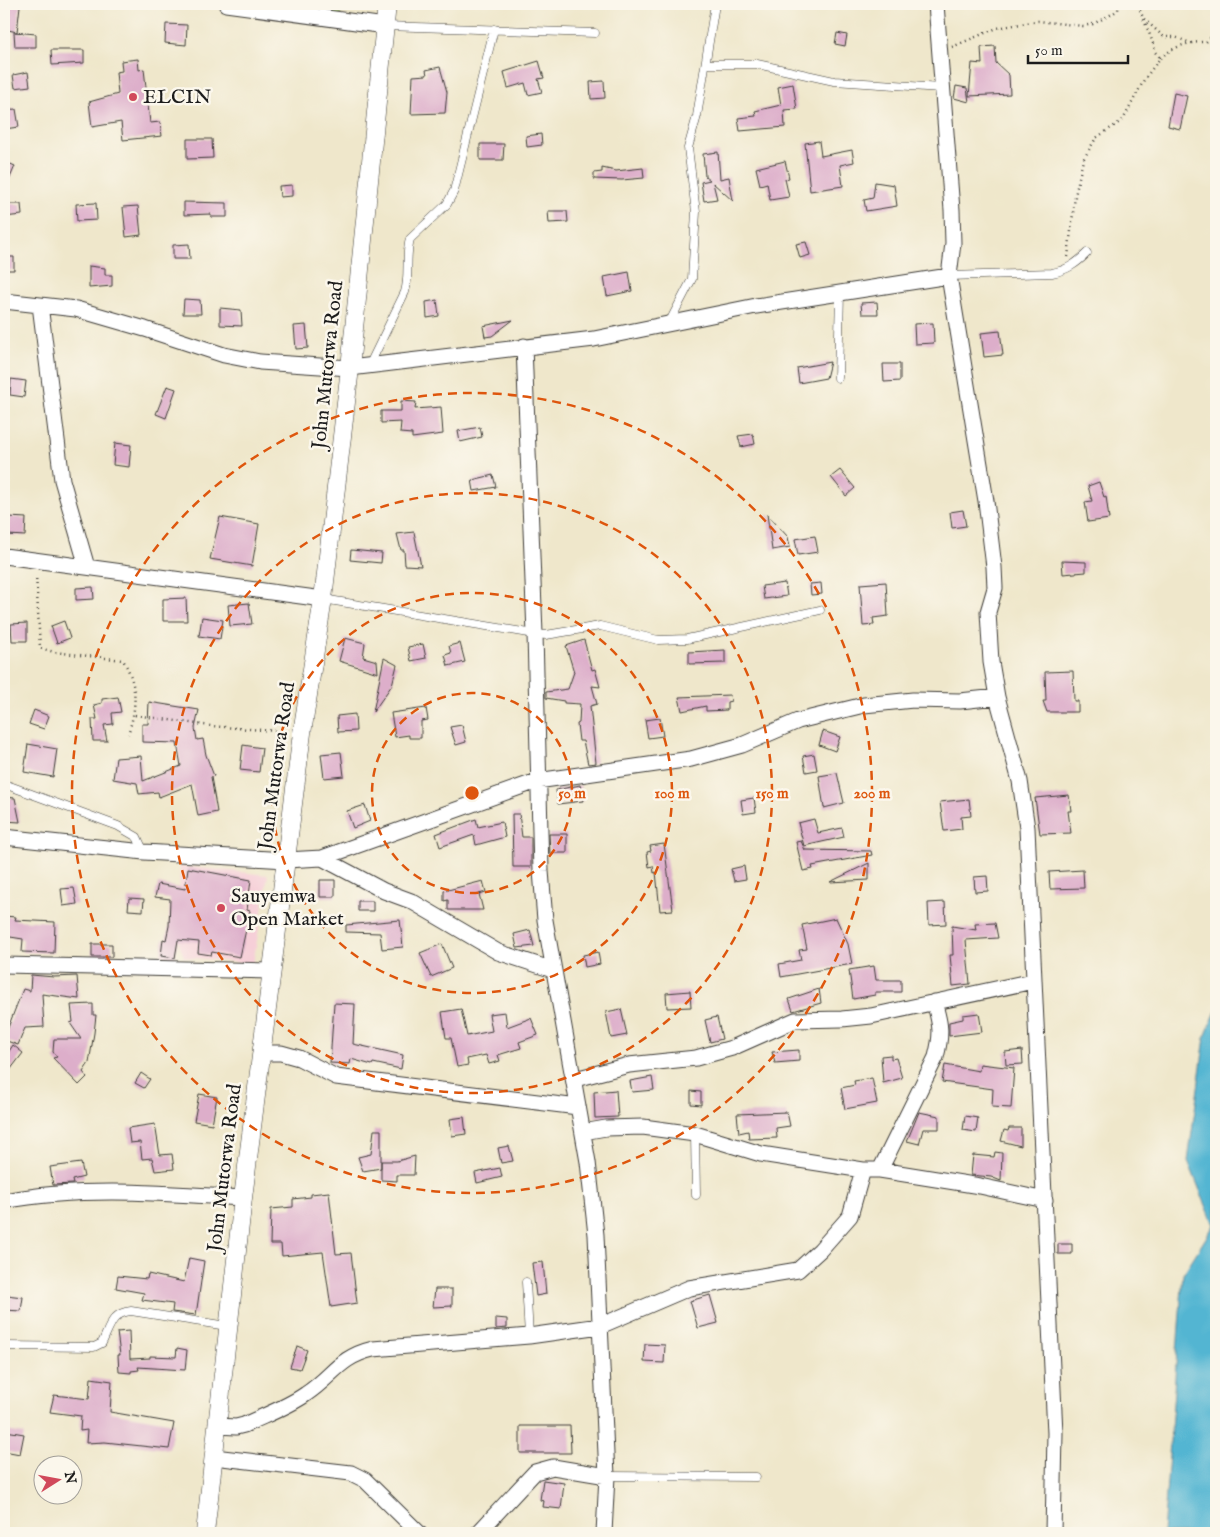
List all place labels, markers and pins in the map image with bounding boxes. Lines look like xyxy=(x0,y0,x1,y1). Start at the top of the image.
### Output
place label: ELCIN xyxy=(143,85,211,110)
marker: ELCIN xyxy=(127,91,139,103)
centre of rings xyxy=(463,784,481,802)
place label: Sauyemwa Open Market xyxy=(231,884,344,932)
marker: Sauyemwa Open Market xyxy=(215,902,227,914)

